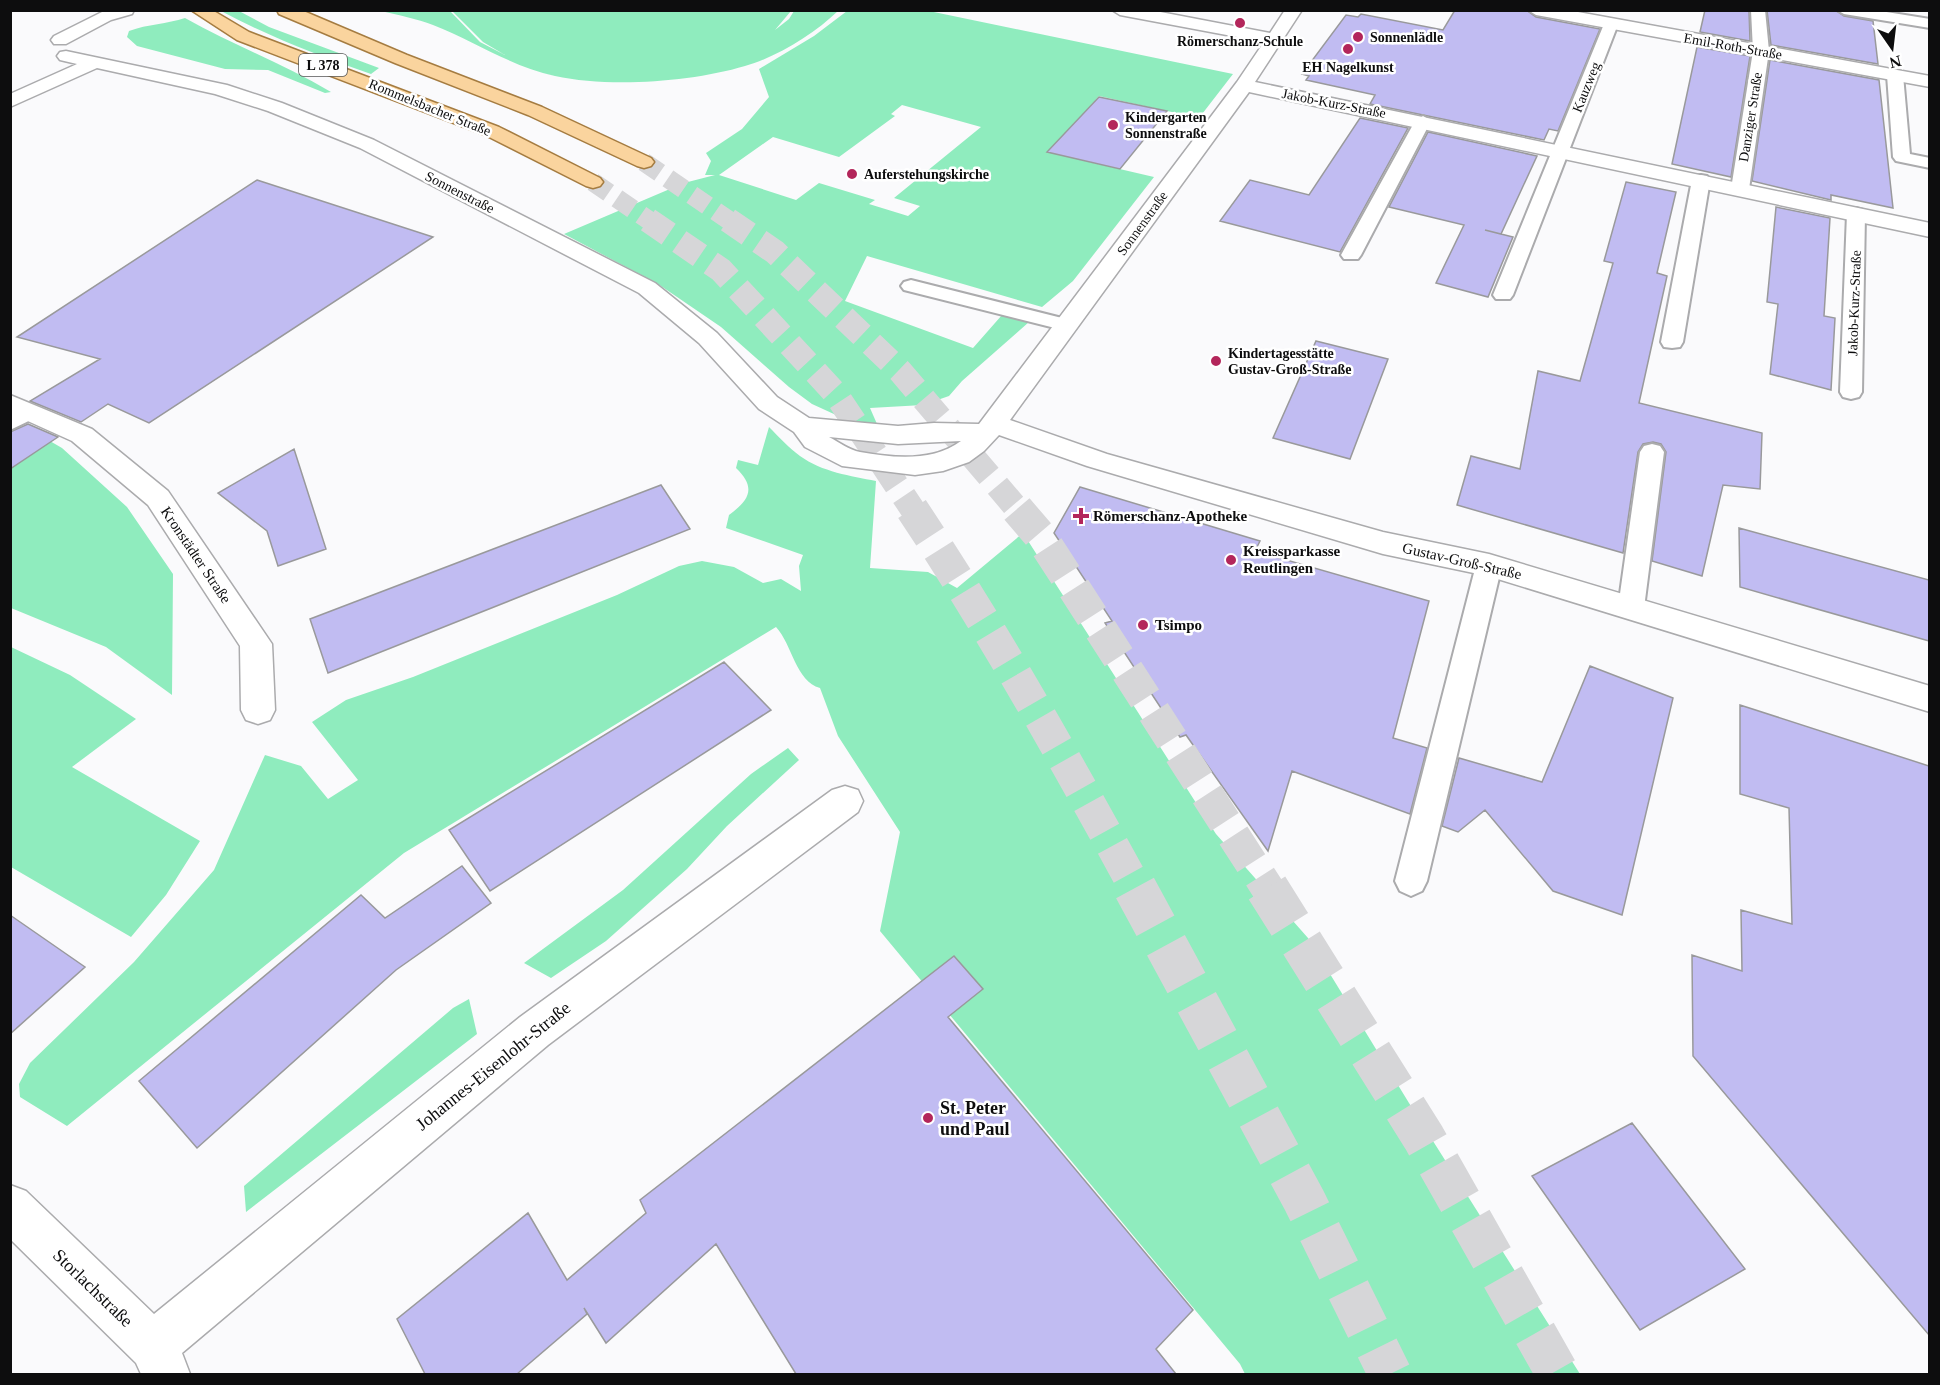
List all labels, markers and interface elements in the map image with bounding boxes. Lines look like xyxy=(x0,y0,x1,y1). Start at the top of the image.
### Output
marker: Römerschanz-Schule xyxy=(1233,16,1247,30)
north arrow xyxy=(1862,18,1922,78)
marker: Sonnenlädle xyxy=(1351,30,1365,44)
place label: Sonnenlädle xyxy=(1370,30,1443,45)
street label: Emil-Roth-Straße xyxy=(1683,30,1783,63)
place label: Römerschanz-Schule xyxy=(1177,34,1303,49)
marker: EH Nagelkunst xyxy=(1341,42,1355,56)
text: N xyxy=(1887,52,1903,72)
road number: L 378 xyxy=(299,54,347,76)
place label: EH Nagelkunst xyxy=(1302,60,1394,75)
street label: Kauzweg xyxy=(1570,60,1603,115)
street label: Danziger Straße xyxy=(1736,71,1765,163)
street label: Rommelsbacher Straße xyxy=(367,76,493,139)
street label: Jakob-Kurz-Straße xyxy=(1281,86,1387,121)
place label: Kindergarten Sonnenstraße xyxy=(1125,110,1207,141)
marker: Kindergarten Sonnenstraße xyxy=(1106,118,1120,132)
marker: Auferstehungskirche xyxy=(845,167,859,181)
place label: Auferstehungskirche xyxy=(864,167,989,182)
street label: Sonnenstraße xyxy=(423,169,497,216)
street label: Sonnenstraße xyxy=(1114,188,1171,258)
street label: Jakob-Kurz-Straße xyxy=(1845,250,1864,356)
place label: Kindertagesstätte Gustav-Groß-Straße xyxy=(1228,346,1351,377)
marker: Kindertagesstätte Gustav-Groß-Straße xyxy=(1209,354,1223,368)
street label: Kronstädter Straße xyxy=(158,504,234,607)
place label: Römerschanz-Apotheke xyxy=(1093,508,1247,524)
marker: Römerschanz-Apotheke xyxy=(1074,509,1088,523)
street label: Gustav-Groß-Straße xyxy=(1401,540,1523,583)
place label: Kreissparkasse Reutlingen xyxy=(1243,543,1341,576)
marker: Kreissparkasse Reutlingen xyxy=(1224,553,1238,567)
place label: Tsimpo xyxy=(1155,617,1202,633)
marker: Tsimpo xyxy=(1136,618,1150,632)
street label: Johannes-Eisenlohr-Straße xyxy=(412,998,574,1134)
place label: St. Peter und Paul xyxy=(940,1098,1010,1139)
marker: St. Peter und Paul xyxy=(921,1111,935,1125)
street label: Storlachstraße xyxy=(49,1245,137,1331)

